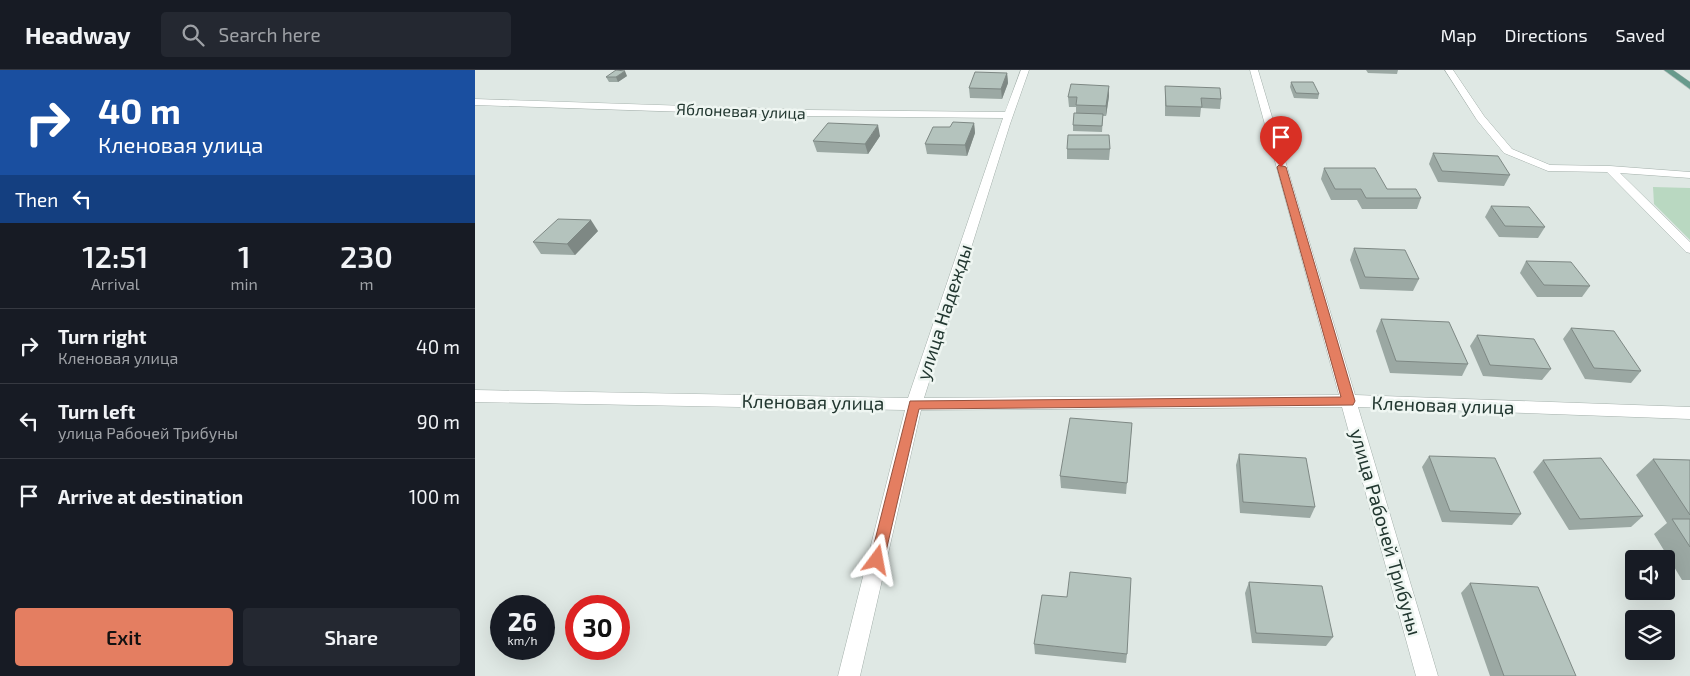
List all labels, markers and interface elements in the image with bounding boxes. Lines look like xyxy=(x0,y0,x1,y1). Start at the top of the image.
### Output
search box xyxy=(161,12,511,57)
text: Headway xyxy=(25,20,131,49)
icon: search xyxy=(179,21,207,49)
text: Search here xyxy=(219,23,321,46)
text: Map xyxy=(1440,24,1477,46)
text: Directions xyxy=(1505,24,1588,46)
text: Saved xyxy=(1616,24,1665,46)
text: 40 m xyxy=(98,89,181,131)
icon: right xyxy=(15,90,80,155)
street label: Яблоневая улица xyxy=(676,99,806,123)
pin xyxy=(1260,116,1302,167)
icon: arrive xyxy=(1267,123,1295,151)
text: Кленовая улица xyxy=(98,131,263,157)
icon: left xyxy=(68,185,96,213)
text: Then xyxy=(15,188,58,211)
text: 12:51 xyxy=(82,238,148,274)
text: 1 xyxy=(238,238,250,274)
text: 230 xyxy=(340,238,393,274)
street label: улица Надежды xyxy=(911,241,977,383)
text: Arrival xyxy=(91,274,140,293)
text: min xyxy=(231,274,258,293)
text: m xyxy=(359,274,373,293)
text: Turn right xyxy=(58,325,146,348)
icon: right xyxy=(15,332,43,360)
text: 40 m xyxy=(416,335,460,358)
text: Кленовая улица xyxy=(58,348,178,367)
street label: Кленовая улица xyxy=(741,389,885,415)
street label: Кленовая улица xyxy=(1371,391,1515,419)
text: Turn left xyxy=(58,400,135,423)
icon: left xyxy=(15,407,43,435)
text: 90 m xyxy=(417,410,460,433)
text: улица Рабочей Трибуны xyxy=(58,423,238,442)
street label: улица Рабочей Трибуны xyxy=(1345,426,1427,638)
icon: arrive xyxy=(15,482,43,510)
text: Arrive at destination xyxy=(58,485,243,508)
text: 100 m xyxy=(409,485,460,508)
position arrow xyxy=(850,533,902,585)
map controls xyxy=(1625,550,1675,660)
button: sound xyxy=(1625,550,1675,600)
speed limit sign: 30 xyxy=(565,595,630,660)
text: 26 xyxy=(508,606,537,636)
button: Exit xyxy=(15,608,233,666)
button: Share xyxy=(243,608,460,666)
button: layers xyxy=(1625,610,1675,660)
text: km/h xyxy=(508,633,537,647)

